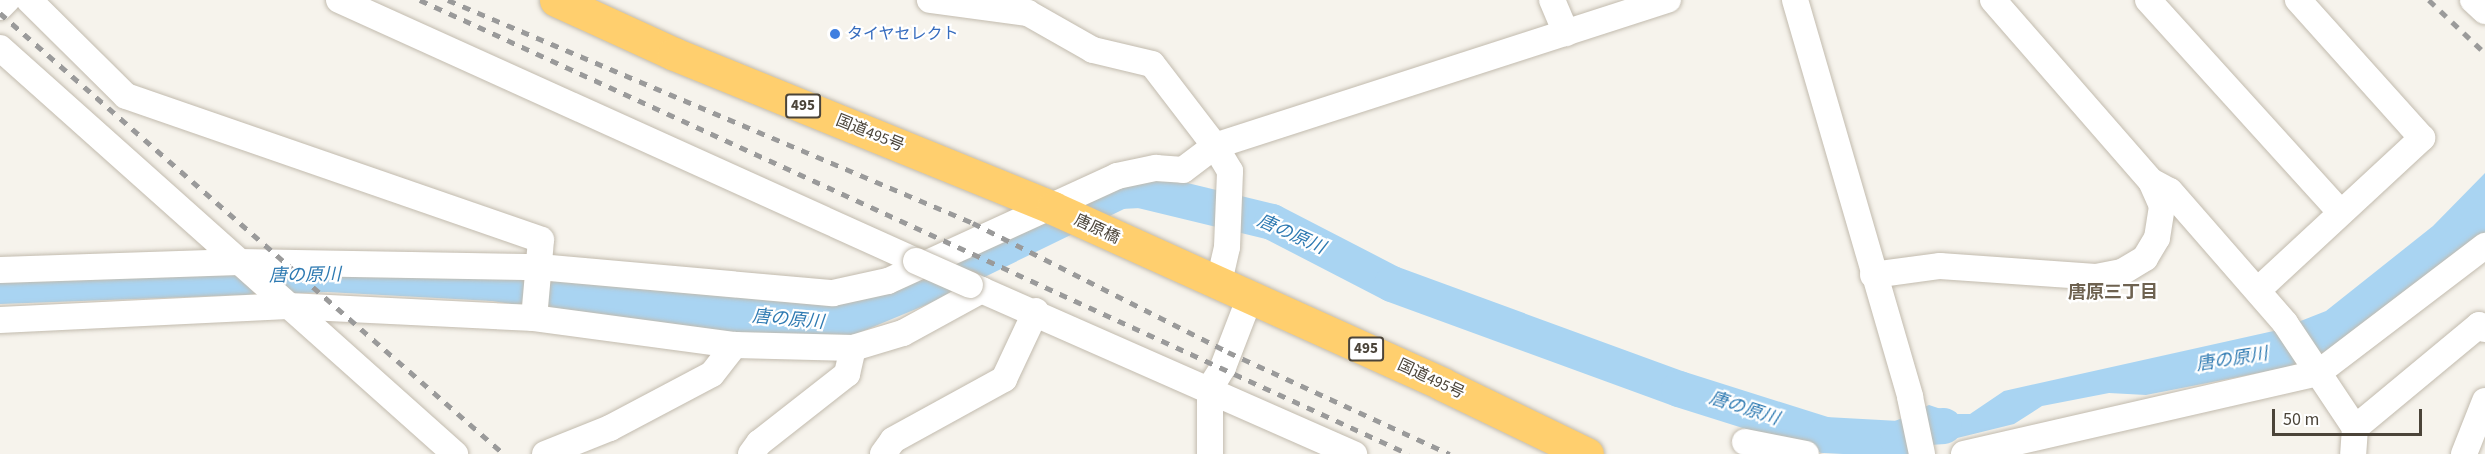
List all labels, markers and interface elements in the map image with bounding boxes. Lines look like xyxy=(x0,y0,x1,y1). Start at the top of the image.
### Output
place label: タイヤセレクト xyxy=(847,24,959,44)
marker: タイヤセレクト xyxy=(828,27,842,41)
road number: 495 xyxy=(785,94,821,118)
street label: 国道495号 xyxy=(833,111,907,155)
street label: 唐原橋 xyxy=(1071,210,1123,248)
water label: 唐の原川 xyxy=(1254,210,1328,260)
water label: 唐の原川 xyxy=(269,265,341,287)
district label: 唐原三丁目 xyxy=(2068,282,2158,304)
water label: 唐の原川 xyxy=(751,306,825,334)
road number: 495 xyxy=(1348,337,1384,361)
water label: 唐の原川 xyxy=(2195,344,2269,376)
street label: 国道495号 xyxy=(1394,355,1468,403)
water label: 唐の原川 xyxy=(1706,388,1782,430)
scale bar xyxy=(2275,397,2425,435)
text: 50 m xyxy=(2283,407,2319,432)

